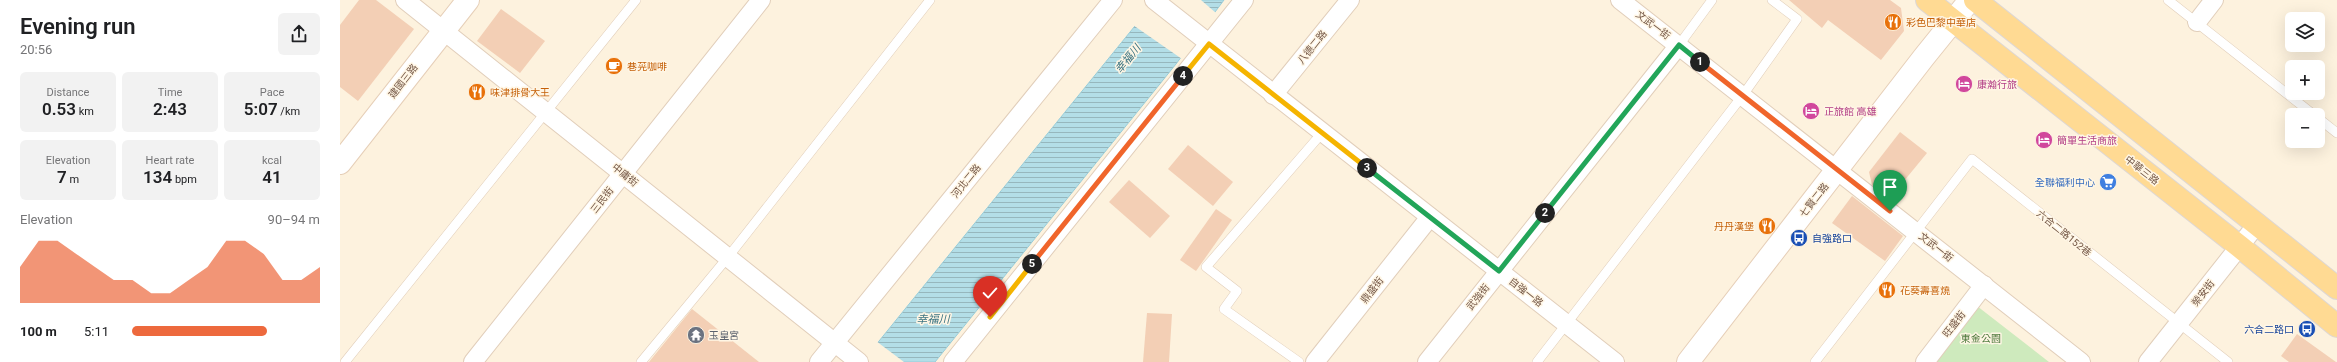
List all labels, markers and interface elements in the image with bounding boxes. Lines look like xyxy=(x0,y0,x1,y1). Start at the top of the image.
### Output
street label: 文武一街 xyxy=(1634,9,1672,41)
restaurant icon: 彩色巴黎中華店 xyxy=(1883,12,1903,32)
map controls xyxy=(2285,12,2325,148)
button: layers xyxy=(2285,12,2325,52)
button: share xyxy=(278,13,320,55)
text: Evening run xyxy=(20,14,136,39)
place label: 彩色巴黎中華店 xyxy=(1906,17,1976,28)
street label: 八德二路 xyxy=(1295,28,1329,66)
water label: 幸福川 xyxy=(1113,41,1144,76)
text: 20:56 xyxy=(20,42,52,57)
pin: 1 xyxy=(1690,52,1710,72)
text: 1 xyxy=(1697,55,1703,68)
cafe icon: 巷茪咖啡 xyxy=(604,56,624,76)
button: + xyxy=(2285,60,2325,100)
place label: 巷茪咖啡 xyxy=(627,61,667,72)
street label: 建國三路 xyxy=(386,62,420,100)
pin: 4 xyxy=(1173,66,1193,86)
text: 4 xyxy=(1180,69,1186,82)
hotel icon: 康瀚行旅 xyxy=(1954,74,1974,94)
place label: 康瀚行旅 xyxy=(1977,79,2017,90)
restaurant icon: 味津排骨大王 xyxy=(467,82,487,102)
text: Distance xyxy=(47,86,89,99)
text: Time xyxy=(158,86,182,99)
text: Pace xyxy=(260,86,284,99)
place label: 味津排骨大王 xyxy=(490,87,550,98)
text: 0.53 xyxy=(42,99,76,119)
text: 2:43 xyxy=(153,99,187,119)
text: 5:07 xyxy=(244,99,278,119)
hotel icon: 正旅館 高雄 xyxy=(1801,101,1821,121)
text: km xyxy=(76,105,94,118)
text: /km xyxy=(278,105,300,118)
place label: 正旅館 高雄 xyxy=(1824,106,1876,117)
button: − xyxy=(2285,108,2325,148)
hotel icon: 簡單生活商旅 xyxy=(2034,130,2054,150)
place label: 簡單生活商旅 xyxy=(2057,135,2117,146)
street label: 中華三路 xyxy=(2123,153,2161,187)
text: Elevation xyxy=(46,154,90,167)
text: Heart rate xyxy=(146,154,194,167)
text: kcal xyxy=(262,154,282,167)
pin: 3 xyxy=(1357,158,1377,178)
street label: 中庸街 xyxy=(610,161,640,189)
text: 3 xyxy=(1364,161,1370,174)
street label: 河北二路 xyxy=(949,162,983,200)
text: 7 xyxy=(57,167,67,187)
text: 134 xyxy=(143,167,172,187)
text: 41 xyxy=(262,167,282,187)
pin xyxy=(1873,170,1907,211)
supermarket icon: 全聯福利中心 xyxy=(2098,172,2118,192)
text: m xyxy=(67,173,79,186)
text: bpm xyxy=(172,173,197,186)
icon: arrive xyxy=(1879,176,1901,198)
place label: 全聯福利中心 xyxy=(2035,177,2095,188)
street label: 七賢二路 xyxy=(1797,181,1831,219)
street label: 三民街 xyxy=(588,185,616,215)
pin: 2 xyxy=(1535,203,1555,223)
text: 2 xyxy=(1542,206,1548,219)
street label: 六合二路152巷 xyxy=(2035,208,2093,258)
text: Elevation xyxy=(20,212,73,227)
text: 90–94 m xyxy=(268,212,320,227)
restaurant icon: 丹丹漢堡 xyxy=(1757,216,1777,236)
place label: 丹丹漢堡 xyxy=(1714,221,1754,232)
bus stop icon: 自強路口 xyxy=(1789,228,1809,248)
street label: 文武一街 xyxy=(1917,230,1955,264)
place label: 自強路口 xyxy=(1812,233,1852,244)
pin: 5 xyxy=(1022,254,1042,274)
text: 5 xyxy=(1029,257,1035,270)
street label: 鼎盛街 xyxy=(1358,275,1386,305)
street label: 自強一路 xyxy=(1507,275,1545,309)
pin xyxy=(973,276,1007,317)
street label: 榮安街 xyxy=(2189,278,2217,308)
restaurant icon: 花葵壽喜燒 xyxy=(1877,280,1897,300)
icon: check xyxy=(979,282,1001,304)
street label: 武強街 xyxy=(1464,282,1492,312)
place label: 花葵壽喜燒 xyxy=(1900,285,1950,296)
street label: 旺盛街 xyxy=(1940,309,1968,339)
water label: 幸福川 xyxy=(917,313,950,326)
bus stop icon: 六合二路口 xyxy=(2297,319,2317,339)
text: 100 m xyxy=(20,324,57,339)
text: 5:11 xyxy=(84,324,109,339)
place label: 六合二路口 xyxy=(2244,324,2294,335)
temple icon: 玉皇宮 xyxy=(686,325,706,345)
place label: 玉皇宮 xyxy=(709,330,739,341)
park label: 東金公園 xyxy=(1961,333,2001,344)

